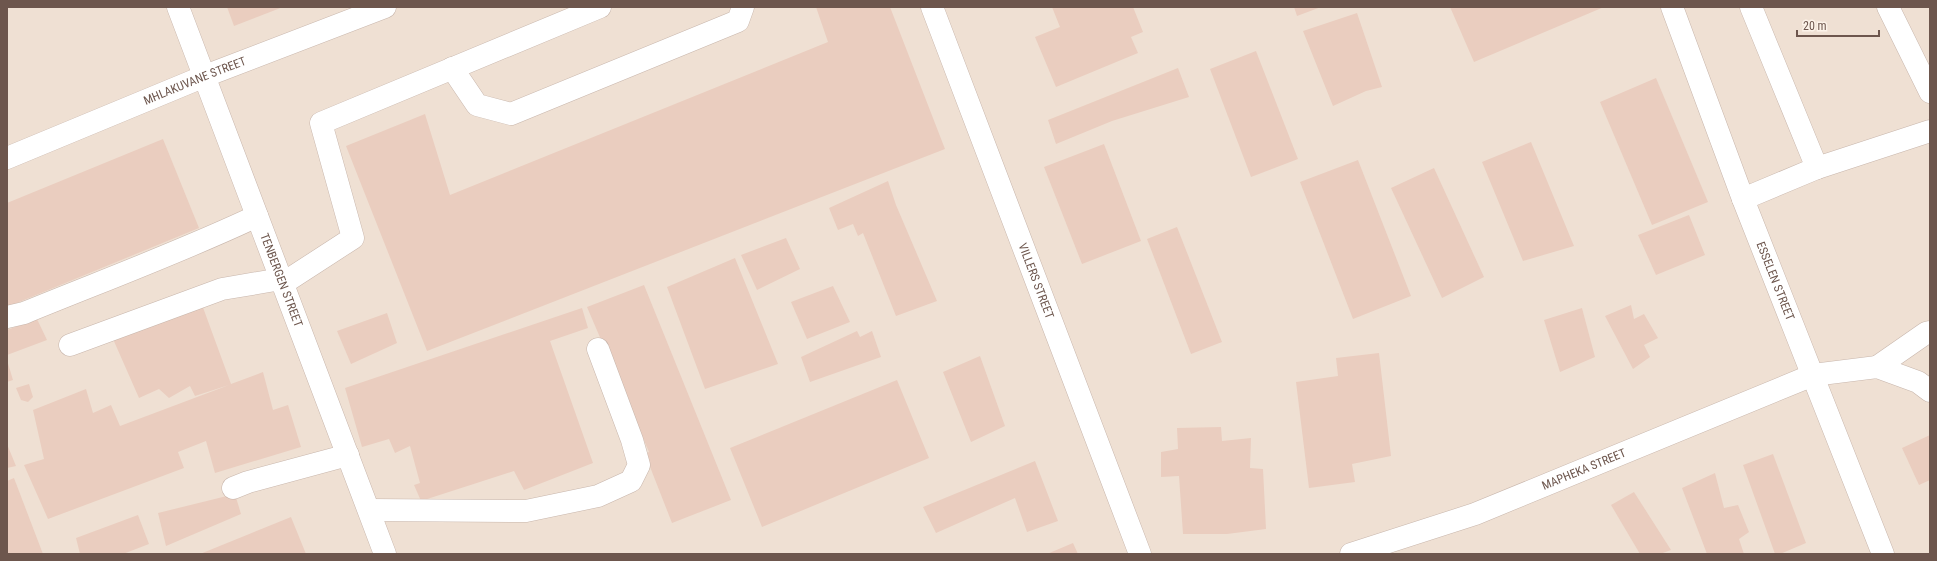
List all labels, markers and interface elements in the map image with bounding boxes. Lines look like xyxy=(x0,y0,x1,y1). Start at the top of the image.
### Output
scale bar xyxy=(1797,12,1879,38)
text: 20 m xyxy=(1803,19,1827,33)
street label: MHLAKUVANE STREET xyxy=(141,54,248,108)
street label: TENBERGEN STREET xyxy=(257,231,305,329)
street label: ESSELEN STREET xyxy=(1754,240,1797,323)
street label: VILLERS STREET xyxy=(1015,241,1057,321)
street label: MAPHEKA STREET xyxy=(1540,446,1628,493)

